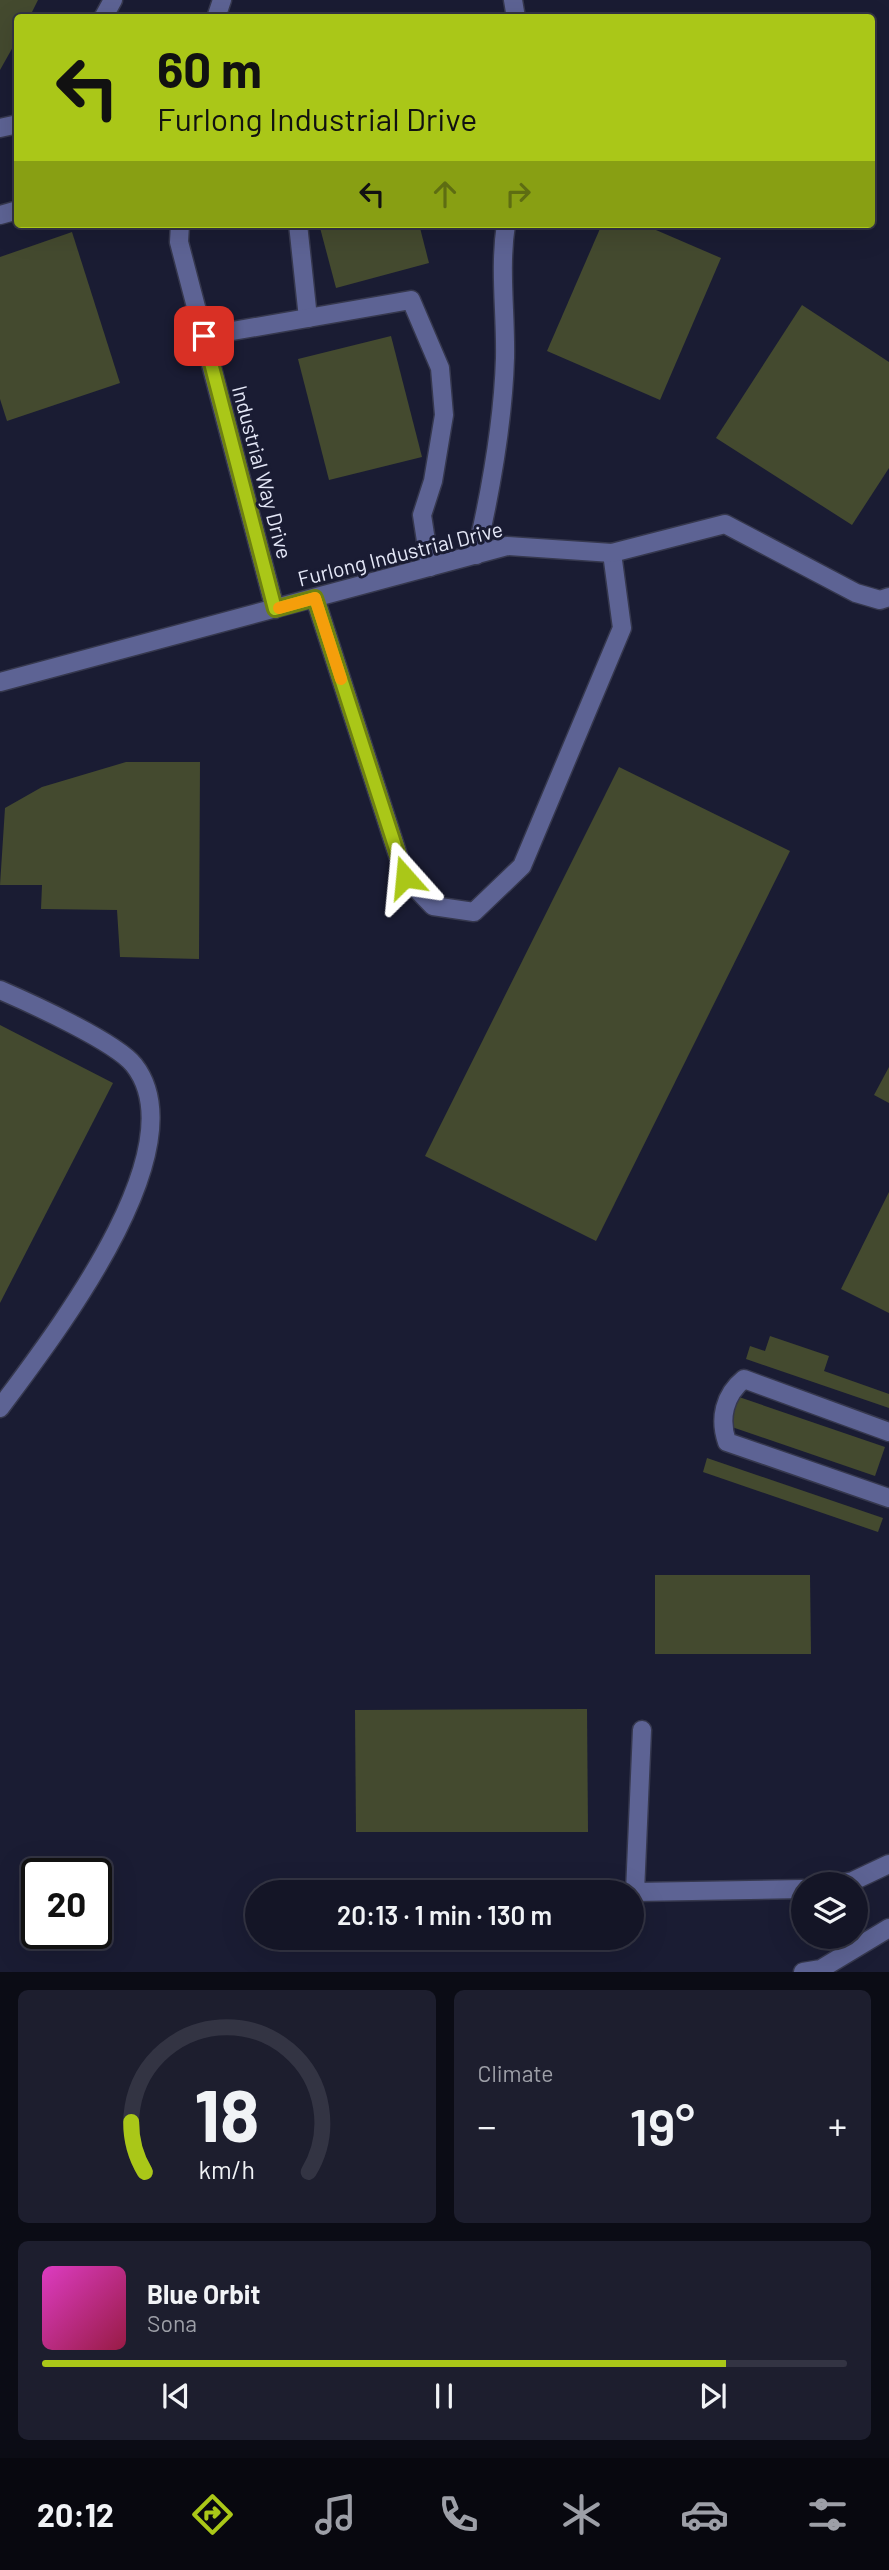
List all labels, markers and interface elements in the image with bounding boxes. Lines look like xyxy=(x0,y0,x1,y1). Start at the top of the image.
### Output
text: 60 m xyxy=(157,39,262,98)
icon: left xyxy=(42,42,133,133)
text: Furlong Industrial Drive xyxy=(157,99,477,137)
icon: left xyxy=(353,175,391,213)
icon: ahead xyxy=(426,175,464,213)
icon: right xyxy=(499,175,537,213)
pin xyxy=(174,306,234,366)
icon: arrive xyxy=(185,317,223,355)
street label: Industrial Way Drive xyxy=(228,383,298,561)
street label: Furlong Industrial Drive xyxy=(295,515,505,591)
position arrow xyxy=(368,840,442,914)
speed limit sign: 20 xyxy=(21,1858,112,1949)
map controls xyxy=(791,1872,868,1949)
button: layers xyxy=(791,1872,868,1949)
text: 20:13 · 1 min · 130 m xyxy=(337,1899,552,1930)
text: Climate xyxy=(478,2059,554,2087)
text: 18 xyxy=(194,2070,259,2158)
text: 19° xyxy=(630,2094,695,2156)
text: − xyxy=(478,2102,497,2148)
text: + xyxy=(828,2102,847,2148)
text: km/h xyxy=(198,2154,255,2184)
text: Blue Orbit xyxy=(147,2278,260,2309)
text: Sona xyxy=(147,2309,197,2337)
icon: previous xyxy=(157,2377,195,2415)
icon: pause xyxy=(425,2377,463,2415)
icon: next xyxy=(694,2377,732,2415)
icon: directions xyxy=(188,2490,237,2539)
icon: music xyxy=(311,2490,360,2539)
icon: phone xyxy=(434,2490,483,2539)
icon: climate xyxy=(557,2490,606,2539)
icon: car xyxy=(680,2490,729,2539)
icon: filters xyxy=(803,2490,852,2539)
text: 20:12 xyxy=(37,2495,114,2533)

